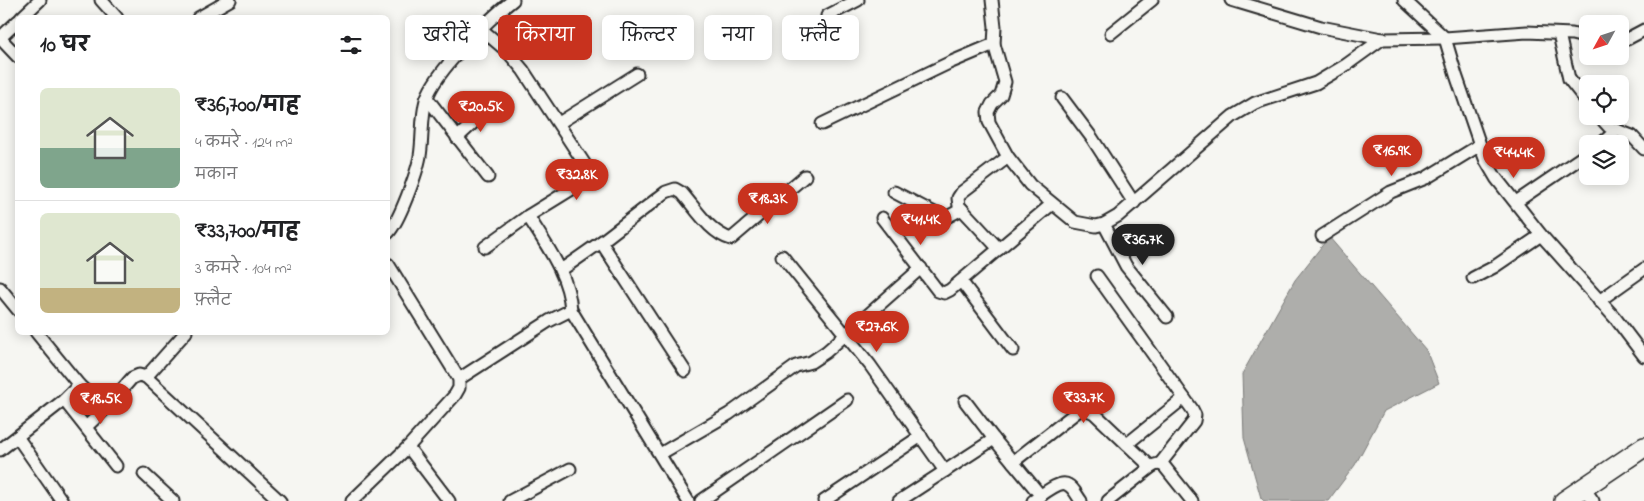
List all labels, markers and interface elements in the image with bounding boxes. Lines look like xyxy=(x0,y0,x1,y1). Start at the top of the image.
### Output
chip: खरीदें xyxy=(405,15,488,60)
chip: किराया xyxy=(498,15,592,60)
chip: फ़िल्टर xyxy=(602,15,694,60)
chip: नया xyxy=(704,15,772,60)
chip: फ़्लैट xyxy=(782,15,859,60)
north arrow xyxy=(1579,15,1629,65)
map controls xyxy=(1579,15,1629,185)
text: 10 घर xyxy=(40,31,89,61)
icon: filters xyxy=(337,31,365,59)
button: locate xyxy=(1579,75,1629,125)
pin: ₹20.5K xyxy=(440,90,522,133)
text: ₹36,700/माह xyxy=(195,91,299,121)
text: ₹20.5K xyxy=(459,95,503,119)
icon: home xyxy=(80,108,140,168)
text: 4 कमरे · 124 m² xyxy=(195,131,293,155)
pin: ₹16.9K xyxy=(1351,134,1433,177)
button: layers xyxy=(1579,135,1629,185)
pin: ₹44.4K xyxy=(1473,136,1555,179)
text: ₹16.9K xyxy=(1373,139,1411,163)
text: ₹44.4K xyxy=(1494,141,1534,165)
pin: ₹32.8K xyxy=(536,158,618,201)
text: मकान xyxy=(195,163,237,187)
text: ₹32.8K xyxy=(556,163,598,187)
pin: ₹18.3K xyxy=(727,182,809,225)
text: ₹18.3K xyxy=(749,187,787,211)
pin: ₹41.4K xyxy=(880,204,962,246)
text: ₹41.4K xyxy=(902,208,940,232)
text: ₹33,700/माह xyxy=(195,217,299,247)
pin: ₹36.7K xyxy=(1102,224,1184,266)
text: ₹36.7K xyxy=(1123,228,1163,252)
icon: home xyxy=(80,233,140,293)
text: 3 कमरे · 104 m² xyxy=(195,257,292,281)
text: फ़्लैट xyxy=(195,289,231,313)
pin: ₹27.6K xyxy=(836,310,918,353)
text: ₹27.6K xyxy=(856,315,898,339)
pin: ₹18.5K xyxy=(60,382,142,425)
pin: ₹33.7K xyxy=(1043,382,1125,424)
text: ₹33.7K xyxy=(1064,386,1104,410)
text: ₹18.5K xyxy=(81,387,121,411)

